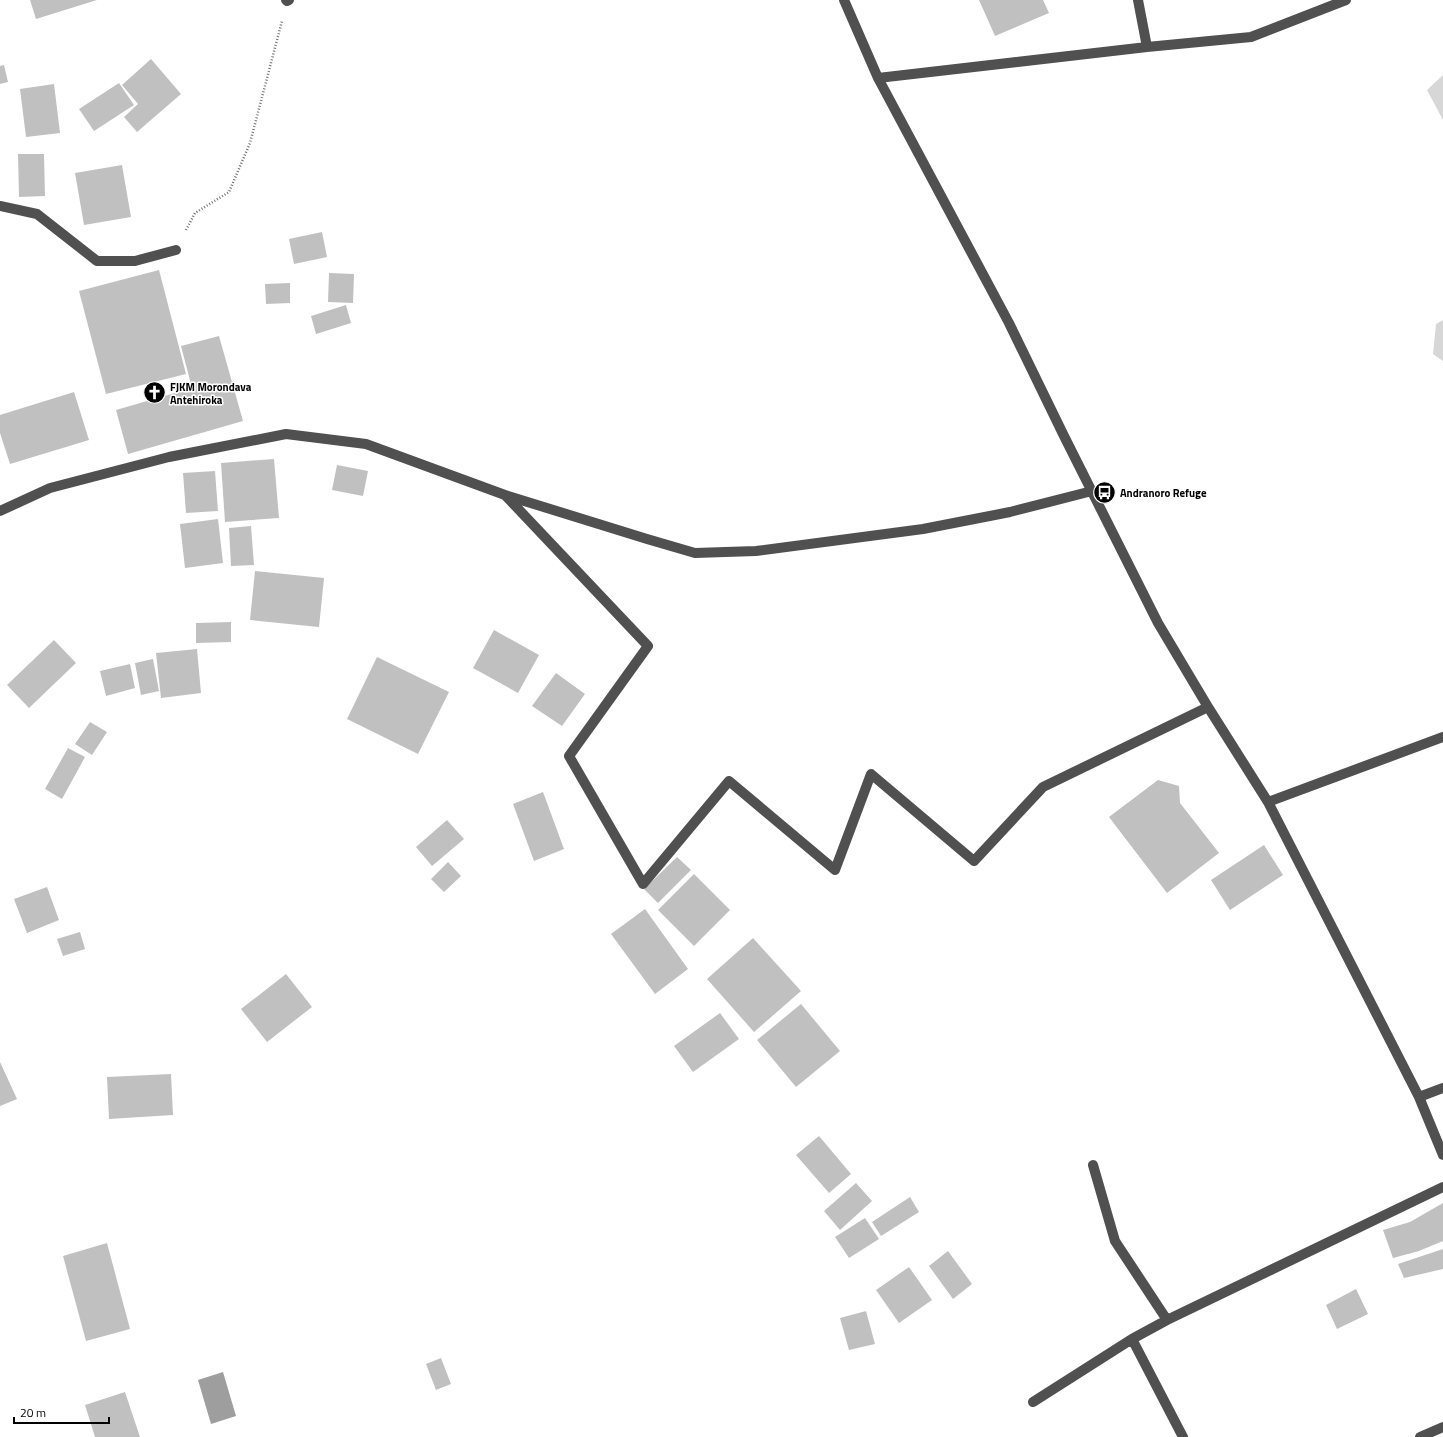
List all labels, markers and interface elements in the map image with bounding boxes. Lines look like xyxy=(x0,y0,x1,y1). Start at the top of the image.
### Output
place label: FJKM Morondava Antehiroka xyxy=(170,379,252,408)
church icon: FJKM Morondava Antehiroka xyxy=(142,380,168,406)
bus stop icon: Andranoro Refuge xyxy=(1091,480,1117,506)
place label: Andranoro Refuge xyxy=(1120,485,1207,501)
scale bar xyxy=(14,1399,109,1425)
text: 20 m xyxy=(20,1403,46,1422)

